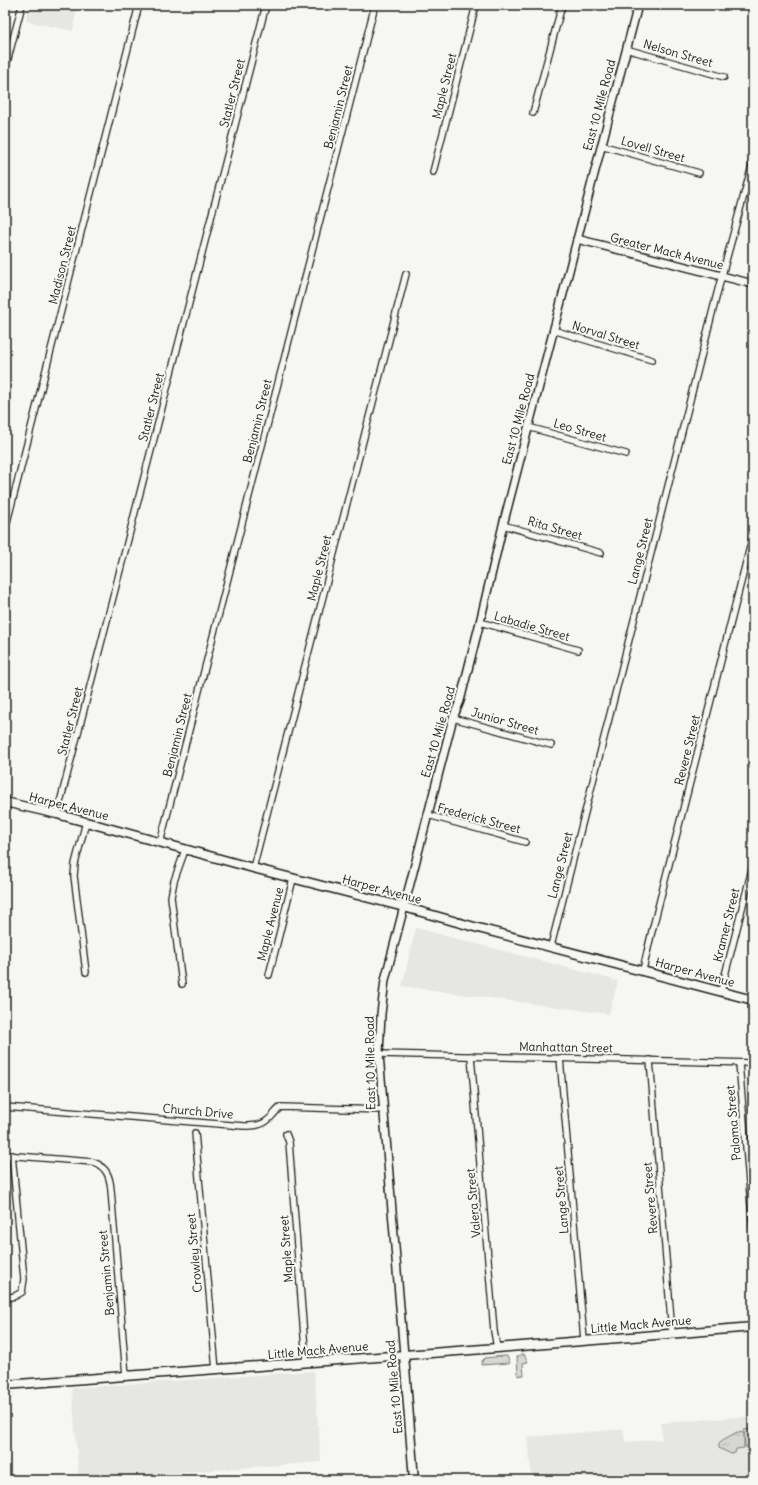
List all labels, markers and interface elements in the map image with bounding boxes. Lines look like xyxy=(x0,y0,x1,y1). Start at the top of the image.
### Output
street label: Nelson Street xyxy=(642,36,714,70)
street label: Maple Street xyxy=(429,51,459,121)
street label: Statler Street xyxy=(216,57,248,129)
street label: East 10 Mile Road xyxy=(580,58,618,152)
street label: Benjamin Street xyxy=(320,64,356,150)
street label: Lovell Street xyxy=(619,133,687,165)
street label: Madison Street xyxy=(45,224,79,306)
street label: Greater Mack Avenue xyxy=(609,230,725,272)
street label: Norval Street xyxy=(570,318,642,352)
street label: Statler Street xyxy=(135,371,167,443)
street label: East 10 Mile Road xyxy=(499,372,537,466)
street label: Benjamin Street xyxy=(239,378,275,464)
street label: Leo Street xyxy=(552,415,608,445)
street label: Rita Street xyxy=(526,513,584,543)
street label: Lange Street xyxy=(624,516,656,586)
street label: Maple Street xyxy=(304,533,334,603)
street label: Labadie Street xyxy=(493,608,571,644)
street label: Statler Street xyxy=(54,685,86,757)
street label: East 10 Mile Road xyxy=(418,685,458,779)
street label: Benjamin Street xyxy=(159,692,195,778)
street label: Junior Street xyxy=(470,704,540,738)
street label: Revere Street xyxy=(671,713,703,787)
street label: Harper Avenue xyxy=(28,789,110,823)
street label: Frederick Street xyxy=(436,800,522,836)
street label: Lange Street xyxy=(544,830,576,900)
street label: Harper Avenue xyxy=(341,871,423,907)
street label: Maple Avenue xyxy=(254,886,286,962)
street label: Kramer Street xyxy=(710,886,742,964)
street label: Harper Avenue xyxy=(654,954,736,990)
street label: East 10 Mile Road xyxy=(362,1016,378,1110)
street label: Manhattan Street xyxy=(519,1039,613,1055)
street label: Paloma Street xyxy=(722,1085,744,1161)
street label: Church Drive xyxy=(162,1100,234,1122)
street label: Revere Street xyxy=(639,1161,661,1235)
street label: Lange Street xyxy=(551,1165,571,1235)
street label: Valera Street xyxy=(462,1168,484,1238)
street label: Crowley Street xyxy=(183,1213,205,1293)
street label: Maple Street xyxy=(276,1215,296,1283)
street label: Benjamin Street xyxy=(95,1230,117,1316)
street label: Little Mack Avenue xyxy=(590,1312,692,1336)
street label: Little Mack Avenue xyxy=(267,1338,369,1362)
street label: East 10 Mile Road xyxy=(382,1339,406,1435)

